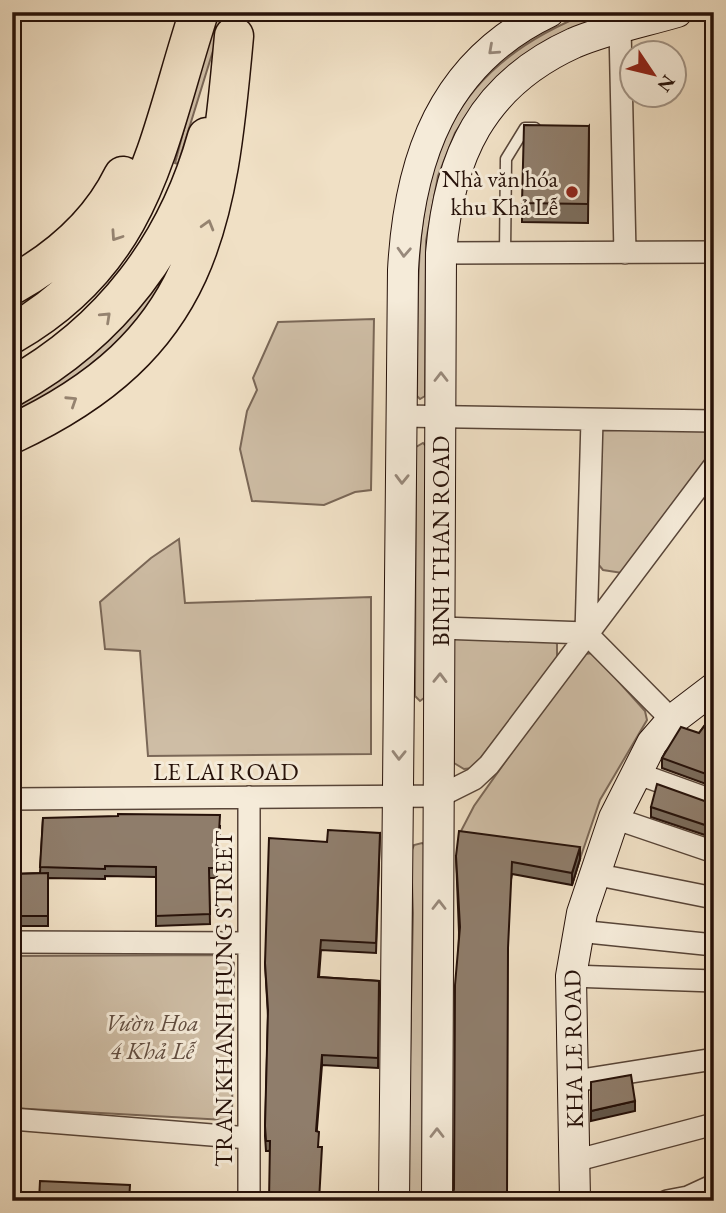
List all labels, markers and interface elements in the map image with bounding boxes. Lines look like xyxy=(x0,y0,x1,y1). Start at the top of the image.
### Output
north arrow xyxy=(618,38,688,108)
one-way arrow xyxy=(488,41,501,54)
text: N xyxy=(652,70,681,97)
place label: Nhà văn hóa khu Khả Lễ xyxy=(442,163,558,222)
marker: Nhà văn hóa khu Khả Lễ xyxy=(564,184,580,200)
one-way arrow xyxy=(199,219,214,231)
one-way arrow xyxy=(112,228,124,241)
one-way arrow xyxy=(397,246,412,257)
one-way arrow xyxy=(98,313,111,325)
one-way arrow xyxy=(433,371,448,382)
one-way arrow xyxy=(64,397,77,410)
street label: BINH THAN ROAD xyxy=(425,436,456,646)
one-way arrow xyxy=(394,474,410,485)
one-way arrow xyxy=(433,672,448,683)
one-way arrow xyxy=(391,751,407,761)
street label: LE LAI ROAD xyxy=(153,756,299,787)
street label: TRAN KHANH HUNG STREET xyxy=(208,830,239,1167)
one-way arrow xyxy=(431,899,447,910)
street label: KHA LE ROAD xyxy=(556,969,590,1129)
park label: Vườn Hoa 4 Khả Lễ xyxy=(105,1007,199,1066)
one-way arrow xyxy=(429,1127,445,1137)

